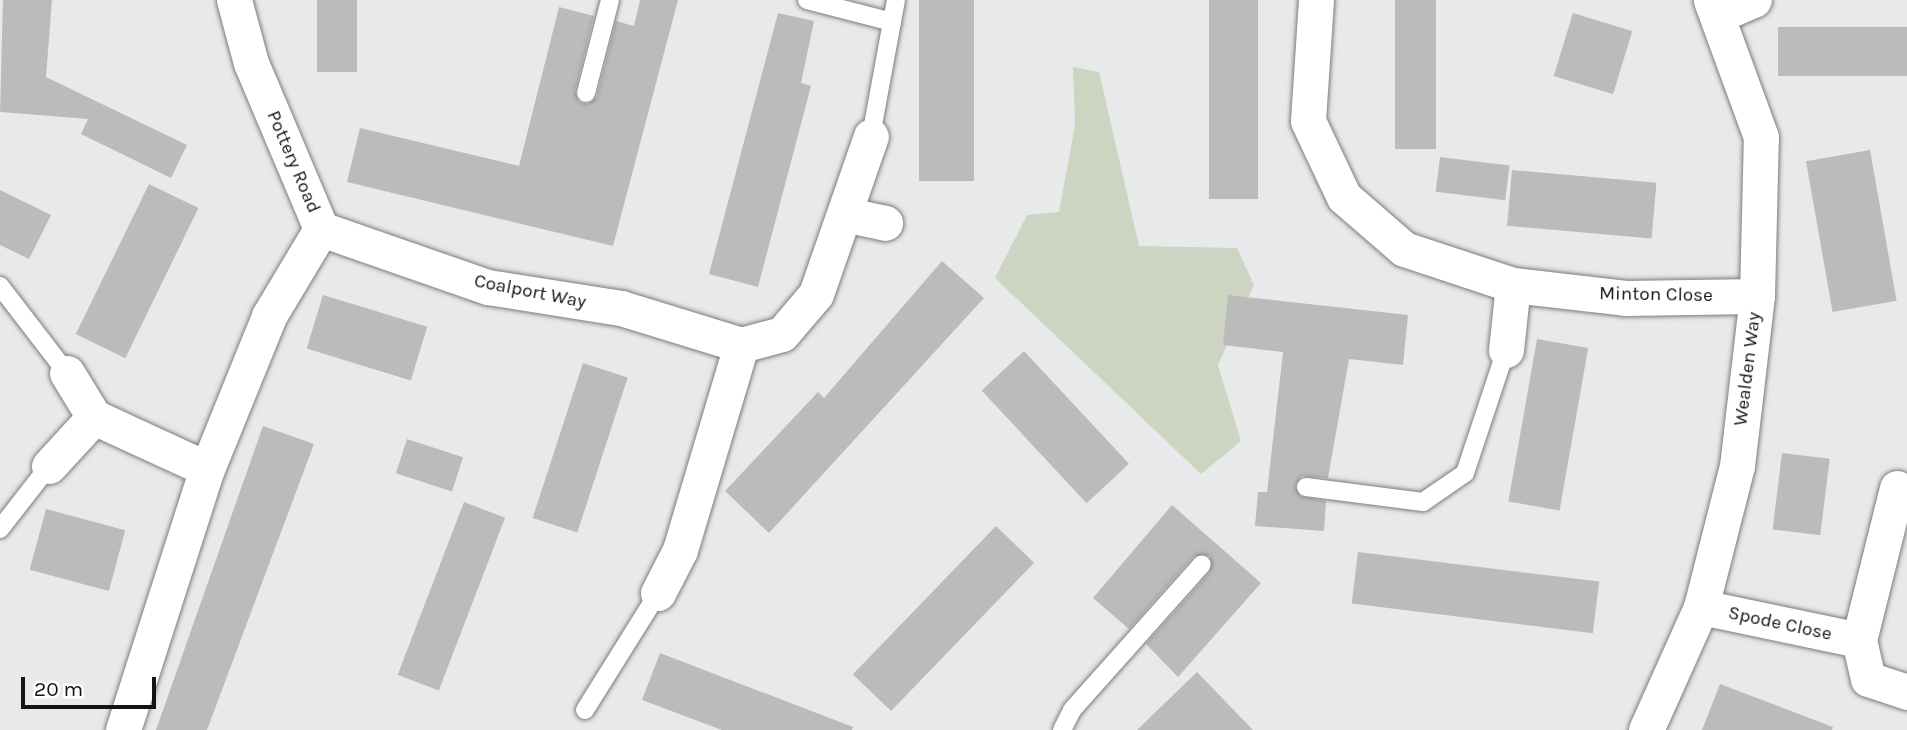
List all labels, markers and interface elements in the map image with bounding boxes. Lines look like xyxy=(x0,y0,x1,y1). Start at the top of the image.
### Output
street label: Pottery Road xyxy=(261,107,325,217)
street label: Coalport Way xyxy=(472,270,588,314)
street label: Minton Close xyxy=(1599,283,1713,307)
street label: Wealden Way xyxy=(1730,311,1766,427)
street label: Spode Close xyxy=(1726,602,1834,646)
scale bar xyxy=(24,664,159,708)
text: 20 m xyxy=(34,677,83,701)

